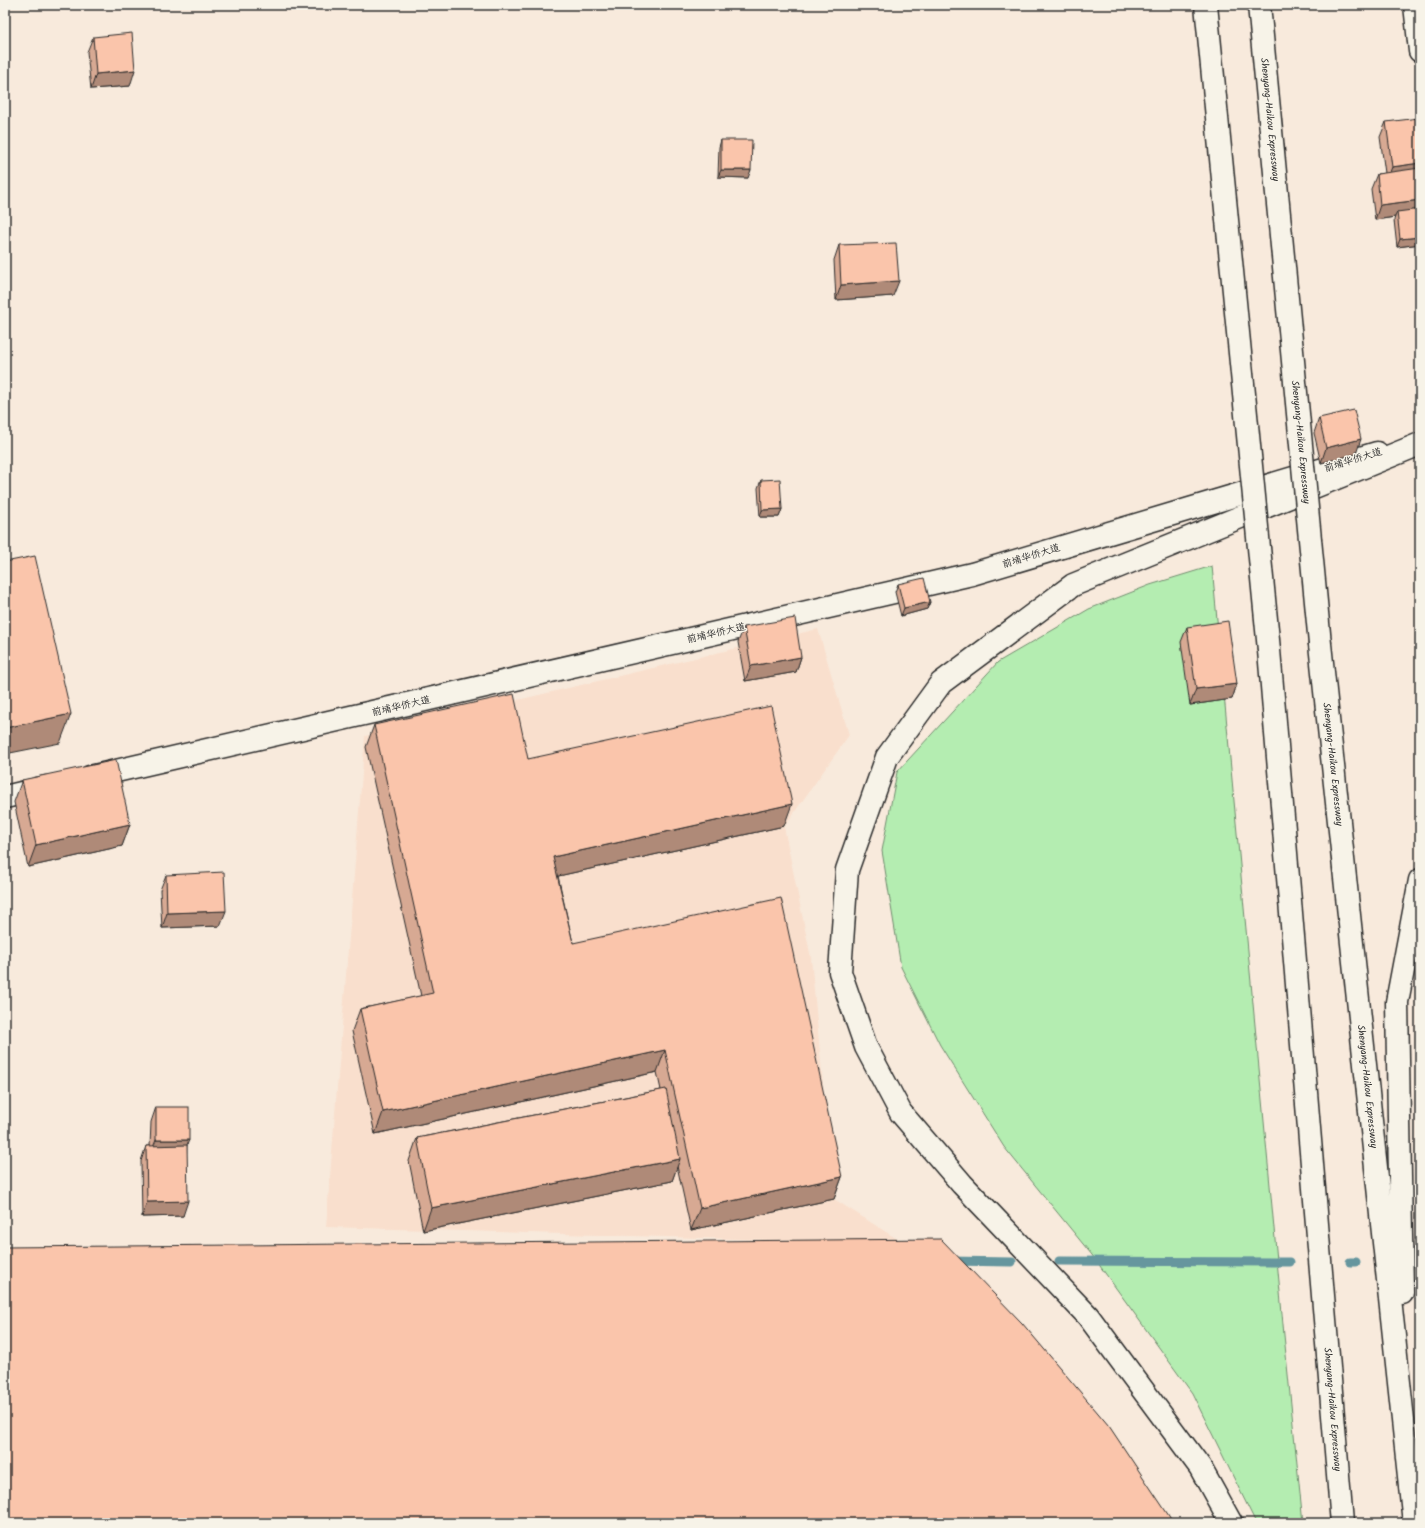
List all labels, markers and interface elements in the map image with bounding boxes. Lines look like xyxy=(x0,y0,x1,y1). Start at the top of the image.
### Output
street label: Shenyang-Haikou Expressway xyxy=(1256,57,1284,182)
street label: Shenyang-Haikou Expressway xyxy=(1287,380,1315,505)
street label: 前埔华侨大道 xyxy=(1322,444,1384,476)
street label: 前埔华侨大道 xyxy=(1000,540,1062,572)
street label: 前埔华侨大道 xyxy=(685,618,747,648)
street label: 前埔华侨大道 xyxy=(370,691,432,721)
street label: Shenyang-Haikou Expressway xyxy=(1318,702,1347,827)
street label: Shenyang-Haikou Expressway xyxy=(1353,1024,1382,1149)
street label: Shenyang-Haikou Expressway xyxy=(1319,1347,1346,1472)

